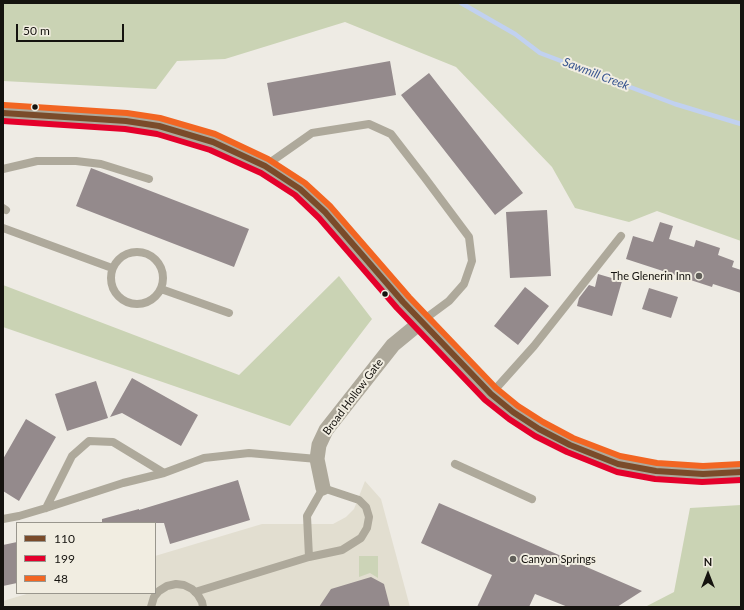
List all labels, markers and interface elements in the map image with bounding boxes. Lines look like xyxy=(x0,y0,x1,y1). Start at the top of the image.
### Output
scale bar xyxy=(18,16,126,42)
text: 50 m xyxy=(23,23,50,38)
water label: Sawmill Creek xyxy=(561,55,631,93)
unlabelled marker xyxy=(30,102,40,112)
place label: The Glenerin Inn xyxy=(611,269,691,283)
marker: The Glenerin Inn xyxy=(694,271,704,281)
unlabelled marker xyxy=(380,289,390,299)
street label: Broad Hollow Gate xyxy=(320,356,386,438)
legend xyxy=(16,522,156,594)
text: 110 xyxy=(54,531,75,546)
text: 199 xyxy=(54,551,75,566)
place label: Canyon Springs xyxy=(521,552,596,566)
marker: Canyon Springs xyxy=(508,554,518,564)
north arrow xyxy=(688,554,728,594)
text: N xyxy=(704,555,712,568)
text: 48 xyxy=(54,571,68,586)

